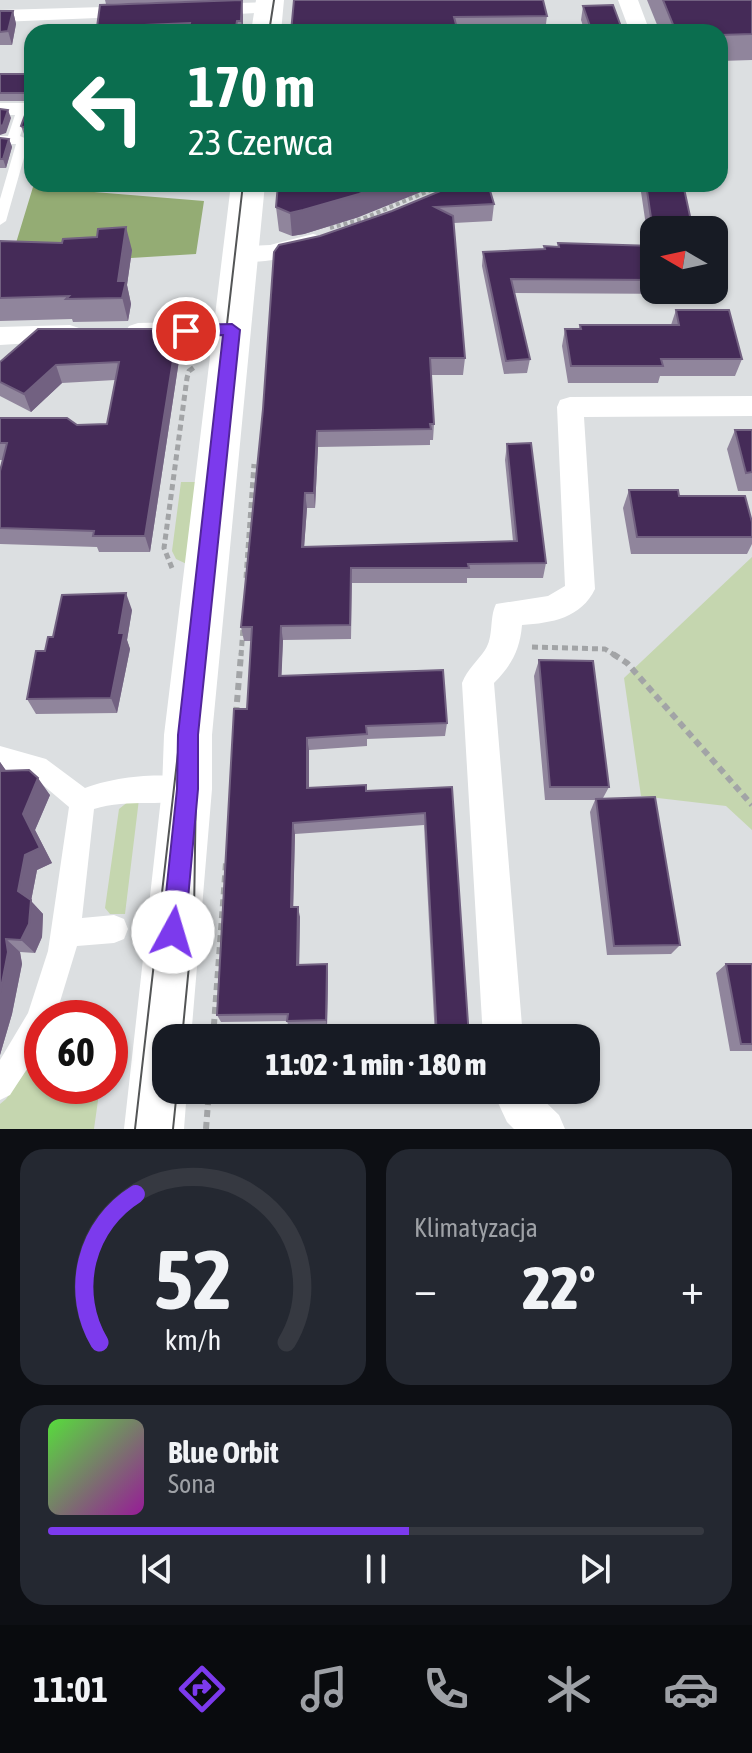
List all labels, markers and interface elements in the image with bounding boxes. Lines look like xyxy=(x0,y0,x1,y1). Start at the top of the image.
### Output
text: 170 m xyxy=(188,55,315,119)
icon: left xyxy=(56,56,160,160)
text: 23 Czerwca xyxy=(188,121,334,163)
north arrow xyxy=(640,216,728,304)
map controls xyxy=(640,216,728,304)
pin xyxy=(152,297,220,365)
icon: arrive xyxy=(164,309,208,353)
position arrow xyxy=(131,890,215,974)
speed limit sign: 60 xyxy=(24,1000,128,1104)
text: 11:02 · 1 min · 180 m xyxy=(266,1047,486,1081)
text: Klimatyzacja xyxy=(414,1213,538,1243)
text: 52 xyxy=(154,1231,232,1327)
text: 22° xyxy=(523,1253,595,1322)
text: − xyxy=(414,1263,437,1313)
text: + xyxy=(681,1263,704,1313)
text: km/h xyxy=(165,1323,221,1356)
text: Blue Orbit xyxy=(168,1435,279,1469)
text: Sona xyxy=(168,1469,216,1499)
icon: previous xyxy=(135,1547,179,1591)
icon: pause xyxy=(354,1547,398,1591)
icon: next xyxy=(573,1547,617,1591)
icon: directions xyxy=(174,1661,230,1717)
icon: music xyxy=(296,1661,352,1717)
icon: phone xyxy=(418,1661,474,1717)
icon: climate xyxy=(541,1661,597,1717)
icon: car xyxy=(663,1661,719,1717)
text: 11:01 xyxy=(33,1668,108,1710)

